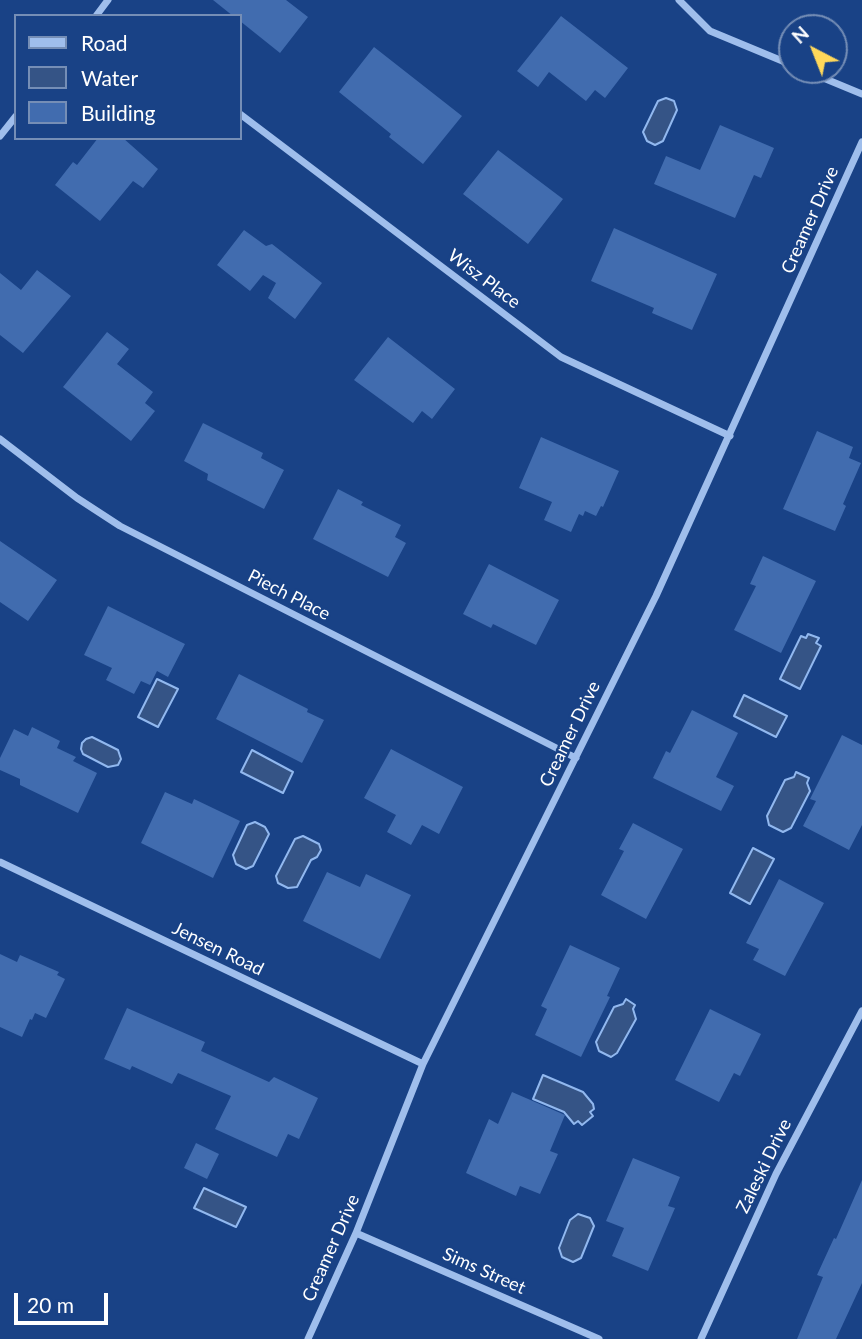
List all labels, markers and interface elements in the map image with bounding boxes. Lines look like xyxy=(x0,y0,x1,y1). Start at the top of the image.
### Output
legend xyxy=(14,14,242,140)
north arrow xyxy=(778,14,848,84)
text: N xyxy=(787,21,813,48)
text: Road xyxy=(81,30,128,55)
text: Water xyxy=(81,65,138,90)
text: Building xyxy=(81,100,156,125)
street label: Creamer Drive xyxy=(777,163,843,277)
street label: Wisz Place xyxy=(443,245,525,313)
street label: Piech Place xyxy=(244,565,334,625)
street label: Creamer Drive xyxy=(535,678,605,790)
street label: Jensen Road xyxy=(169,918,267,980)
street label: Zaleski Drive xyxy=(732,1115,796,1217)
street label: Creamer Drive xyxy=(298,1191,364,1305)
street label: Sims Street xyxy=(439,1243,529,1299)
scale bar xyxy=(18,1280,112,1324)
text: 20 m xyxy=(27,1292,74,1317)

